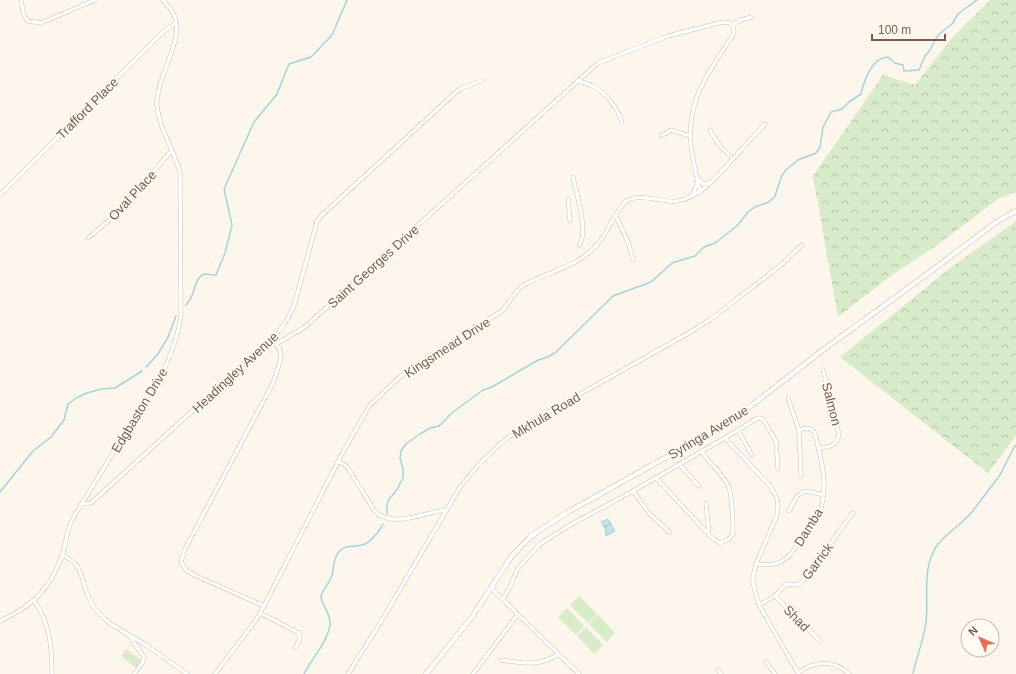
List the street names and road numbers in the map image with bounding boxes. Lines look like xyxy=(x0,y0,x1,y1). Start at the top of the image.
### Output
street label: Trafford Place xyxy=(53,74,121,142)
street label: Oval Place xyxy=(105,167,159,223)
street label: Saint Georges Drive xyxy=(325,222,422,311)
street label: Kingsmead Drive xyxy=(402,314,493,381)
street label: Headingley Avenue xyxy=(189,329,281,416)
street label: Edgbaston Drive xyxy=(108,365,171,455)
street label: Salmon xyxy=(819,381,844,427)
street label: Mkhula Road xyxy=(510,389,583,442)
street label: Syringa Avenue xyxy=(665,403,751,462)
street label: Damba xyxy=(791,505,826,549)
street label: Garrick xyxy=(799,540,836,583)
street label: Shad xyxy=(781,602,813,634)

